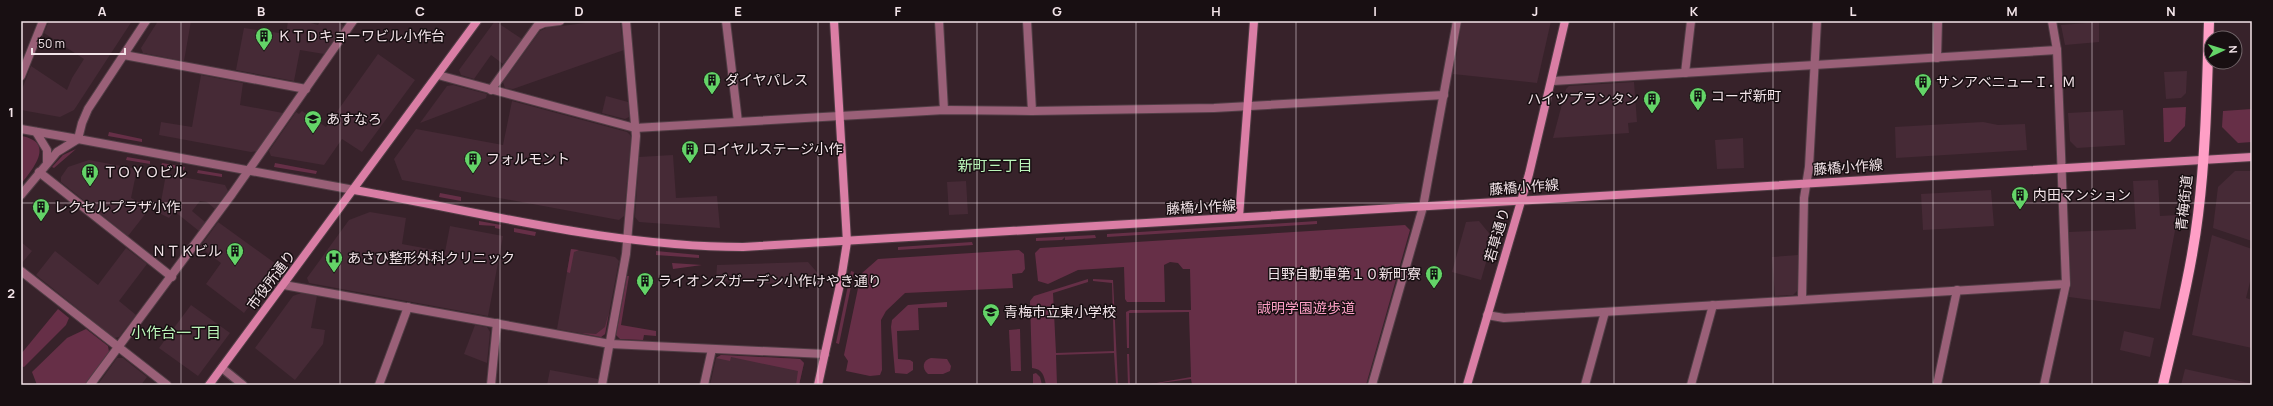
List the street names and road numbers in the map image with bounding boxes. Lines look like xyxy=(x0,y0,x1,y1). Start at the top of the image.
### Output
street label: 藤橋小作線 xyxy=(1812,155,1884,178)
street label: 青梅街道 xyxy=(2171,174,2196,232)
street label: 藤橋小作線 xyxy=(1488,175,1560,198)
street label: 藤橋小作線 xyxy=(1166,195,1236,218)
street label: 若草通り xyxy=(1480,205,1513,264)
street label: 市役所通り xyxy=(242,246,299,313)

